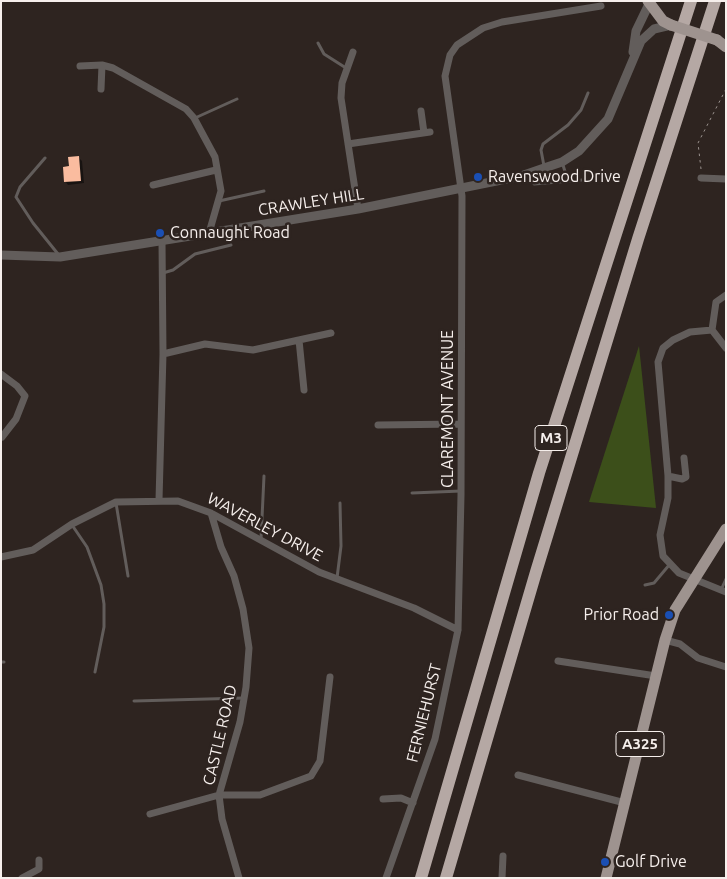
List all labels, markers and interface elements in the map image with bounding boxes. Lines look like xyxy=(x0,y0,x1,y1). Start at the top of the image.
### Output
place label: Ravenswood Drive xyxy=(488,167,621,187)
marker: Ravenswood Drive xyxy=(472,171,484,183)
street label: CRAWLEY HILL xyxy=(257,184,365,220)
place label: Connaught Road xyxy=(170,223,290,243)
marker: Connaught Road xyxy=(154,227,166,239)
street label: CLAREMONT AVENUE xyxy=(438,330,458,488)
road number: M3 xyxy=(535,426,567,450)
street label: WAVERLEY DRIVE xyxy=(204,489,326,565)
place label: Prior Road xyxy=(584,605,659,625)
marker: Prior Road xyxy=(663,609,675,621)
street label: FERNIEHURST xyxy=(402,662,446,764)
street label: CASTLE ROAD xyxy=(199,683,241,787)
road number: A325 xyxy=(616,732,664,756)
place label: Golf Drive xyxy=(615,852,687,872)
marker: Golf Drive xyxy=(599,856,611,868)

